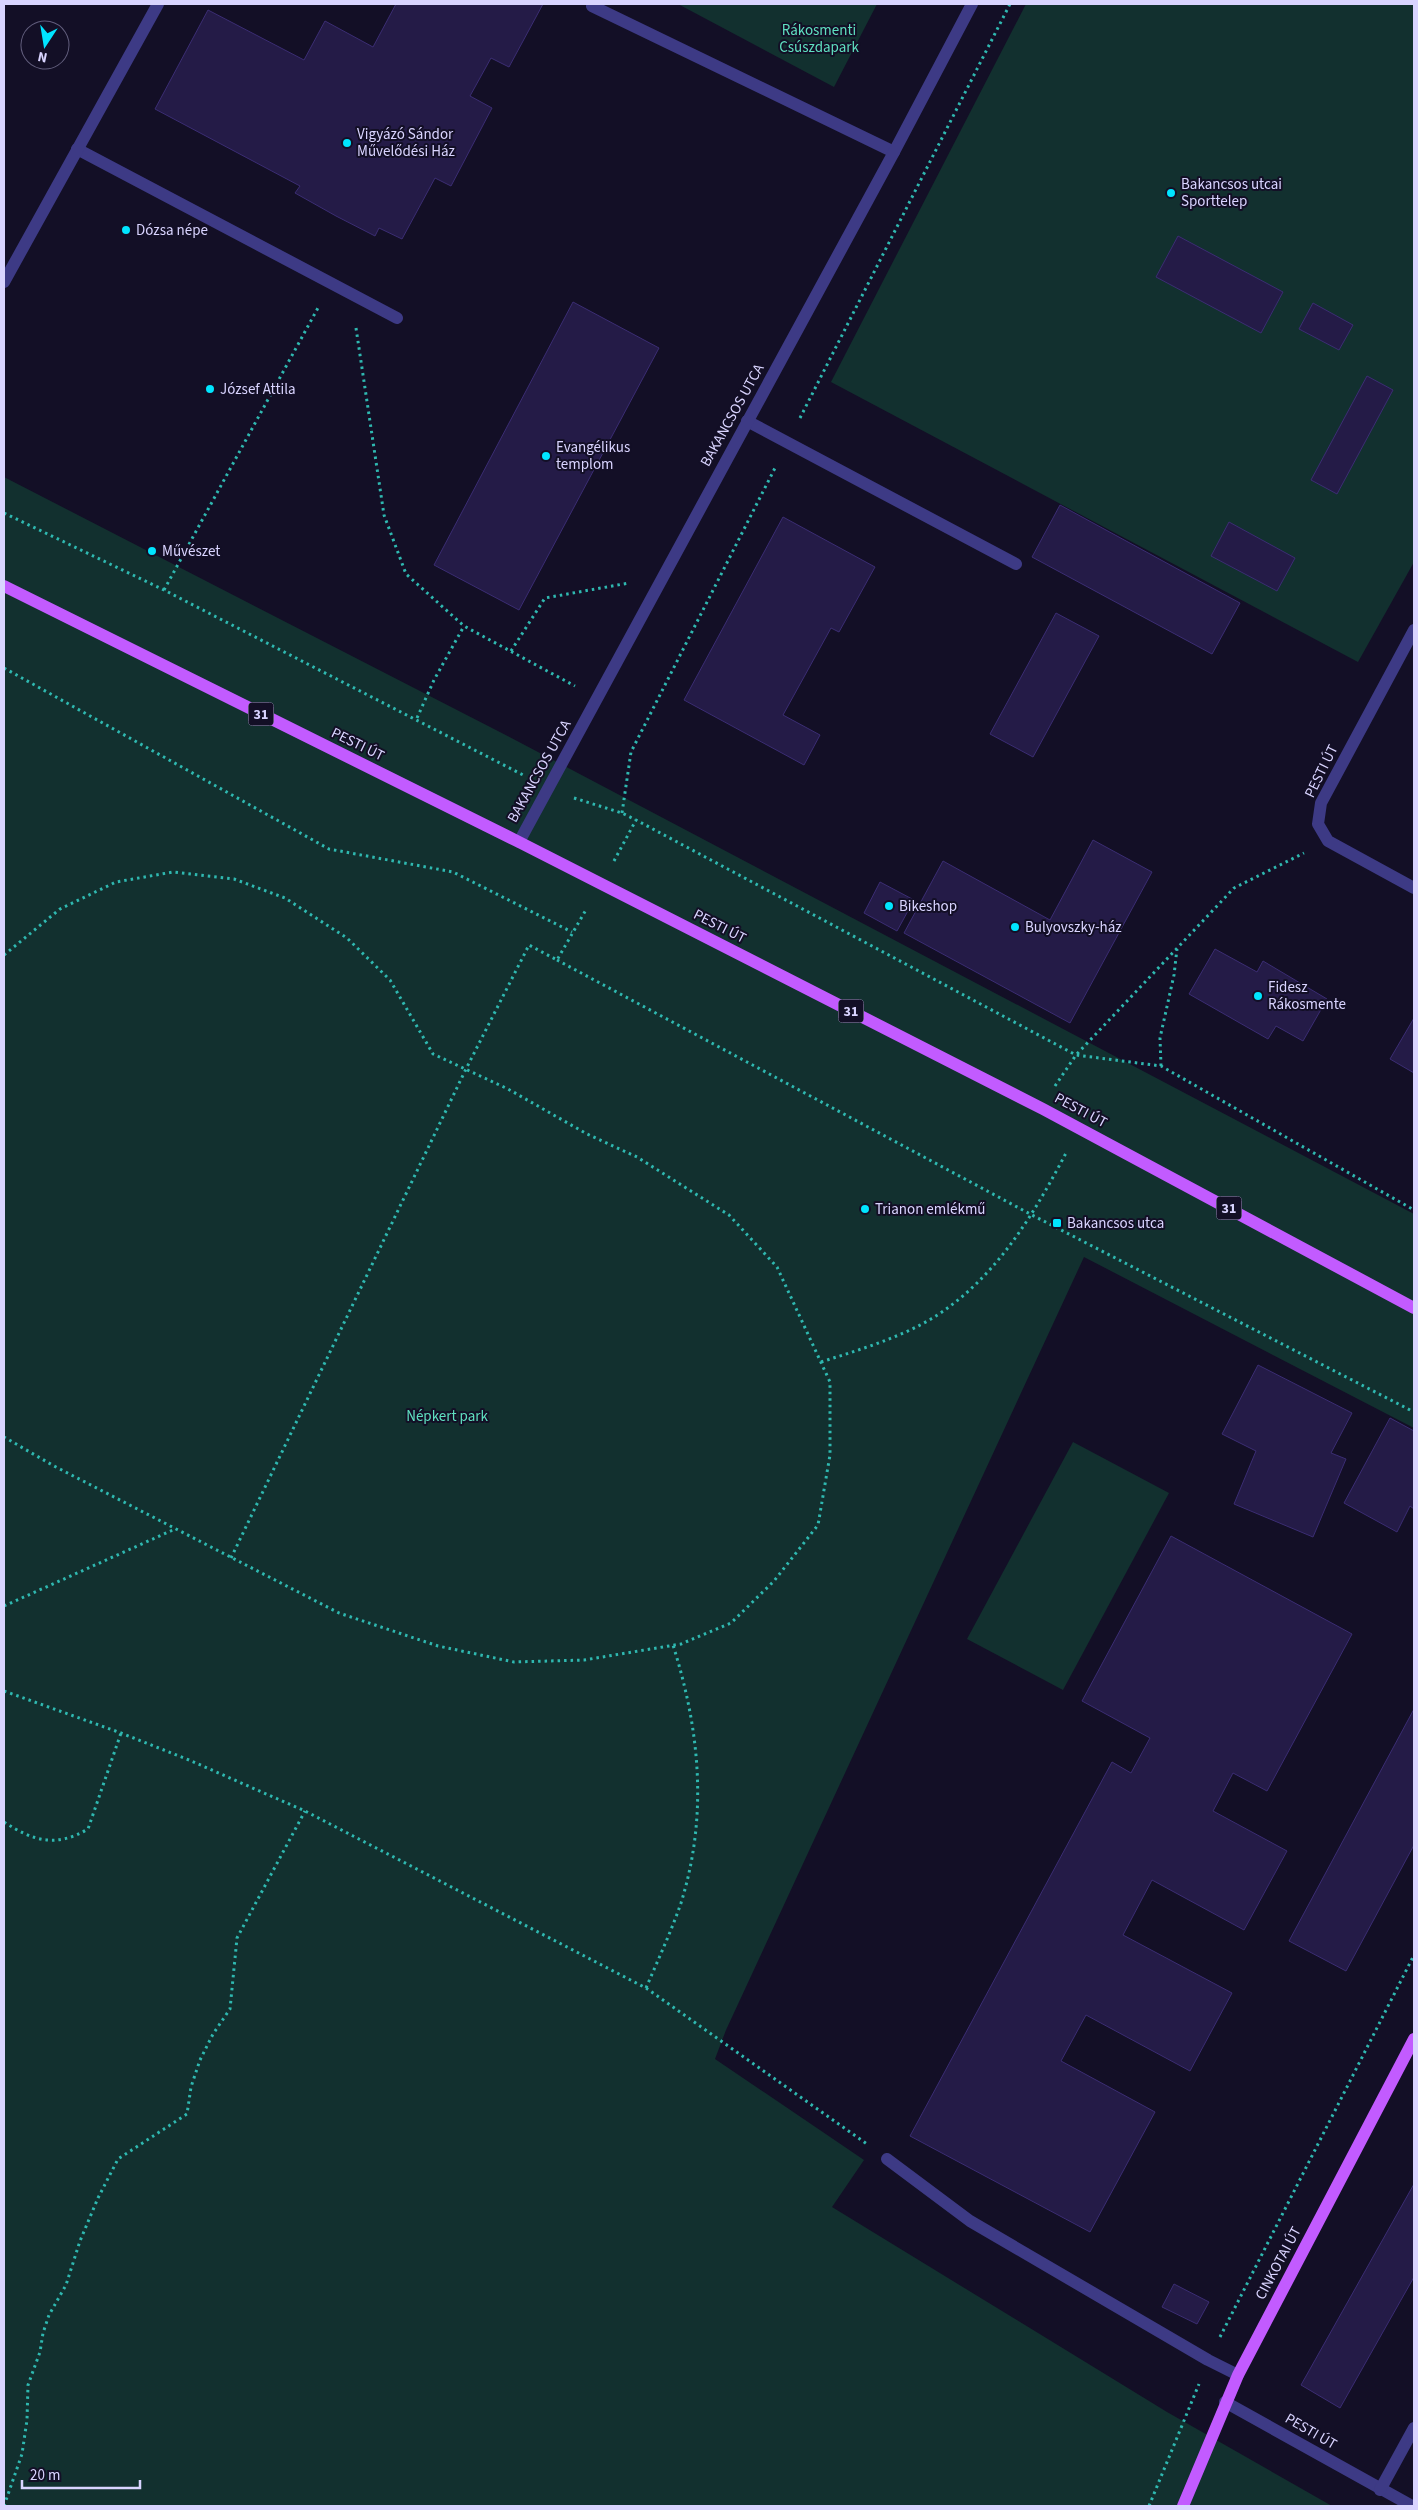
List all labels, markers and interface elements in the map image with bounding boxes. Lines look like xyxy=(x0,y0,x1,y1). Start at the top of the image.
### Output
north arrow xyxy=(20,20,70,70)
park label: Rákosmenti Csúszdapark xyxy=(779,20,859,58)
text: N xyxy=(36,46,49,67)
place label: Vigyázó Sándor Művelődési Ház xyxy=(357,124,455,162)
marker: Vigyázó Sándor Művelődési Ház xyxy=(341,137,353,149)
place label: Bakancsos utcai Sporttelep xyxy=(1181,174,1282,212)
marker: Bakancsos utcai Sporttelep xyxy=(1165,187,1177,199)
place label: Dózsa népe xyxy=(136,220,208,241)
marker: Dózsa népe xyxy=(120,224,132,236)
street label: BAKANCSOS UTCA xyxy=(695,359,770,470)
place label: József Attila xyxy=(220,379,296,400)
marker: József Attila xyxy=(204,383,216,395)
place label: Evangélikus templom xyxy=(556,437,630,475)
marker: Evangélikus templom xyxy=(540,450,552,462)
place label: Művészet xyxy=(162,541,220,562)
marker: Művészet xyxy=(146,545,158,557)
road number: 31 xyxy=(248,702,274,726)
street label: BAKANCSOS UTCA xyxy=(502,715,577,826)
street label: PESTI ÚT xyxy=(328,723,388,766)
street label: PESTI ÚT xyxy=(1300,741,1343,801)
place label: Bikeshop xyxy=(899,896,957,917)
marker: Bikeshop xyxy=(883,900,895,912)
street label: PESTI ÚT xyxy=(690,904,750,949)
place label: Bulyovszky-ház xyxy=(1025,917,1122,938)
marker: Bulyovszky-ház xyxy=(1009,921,1021,933)
place label: Fidesz Rákosmente xyxy=(1268,977,1346,1015)
marker: Fidesz Rákosmente xyxy=(1252,990,1264,1002)
road number: 31 xyxy=(838,999,864,1022)
street label: PESTI ÚT xyxy=(1051,1088,1111,1133)
road number: 31 xyxy=(1216,1196,1242,1220)
place label: Trianon emlékmű xyxy=(875,1199,986,1220)
marker: Trianon emlékmű xyxy=(859,1203,871,1215)
place label: Bakancsos utca xyxy=(1067,1213,1164,1234)
marker: Bakancsos utca xyxy=(1051,1217,1063,1229)
park label: Népkert park xyxy=(406,1406,488,1427)
street label: CINKOTAI ÚT xyxy=(1250,2223,1307,2304)
street label: PESTI ÚT xyxy=(1281,2408,1341,2455)
scale bar xyxy=(22,2458,140,2490)
text: 20 m xyxy=(30,2465,60,2486)

